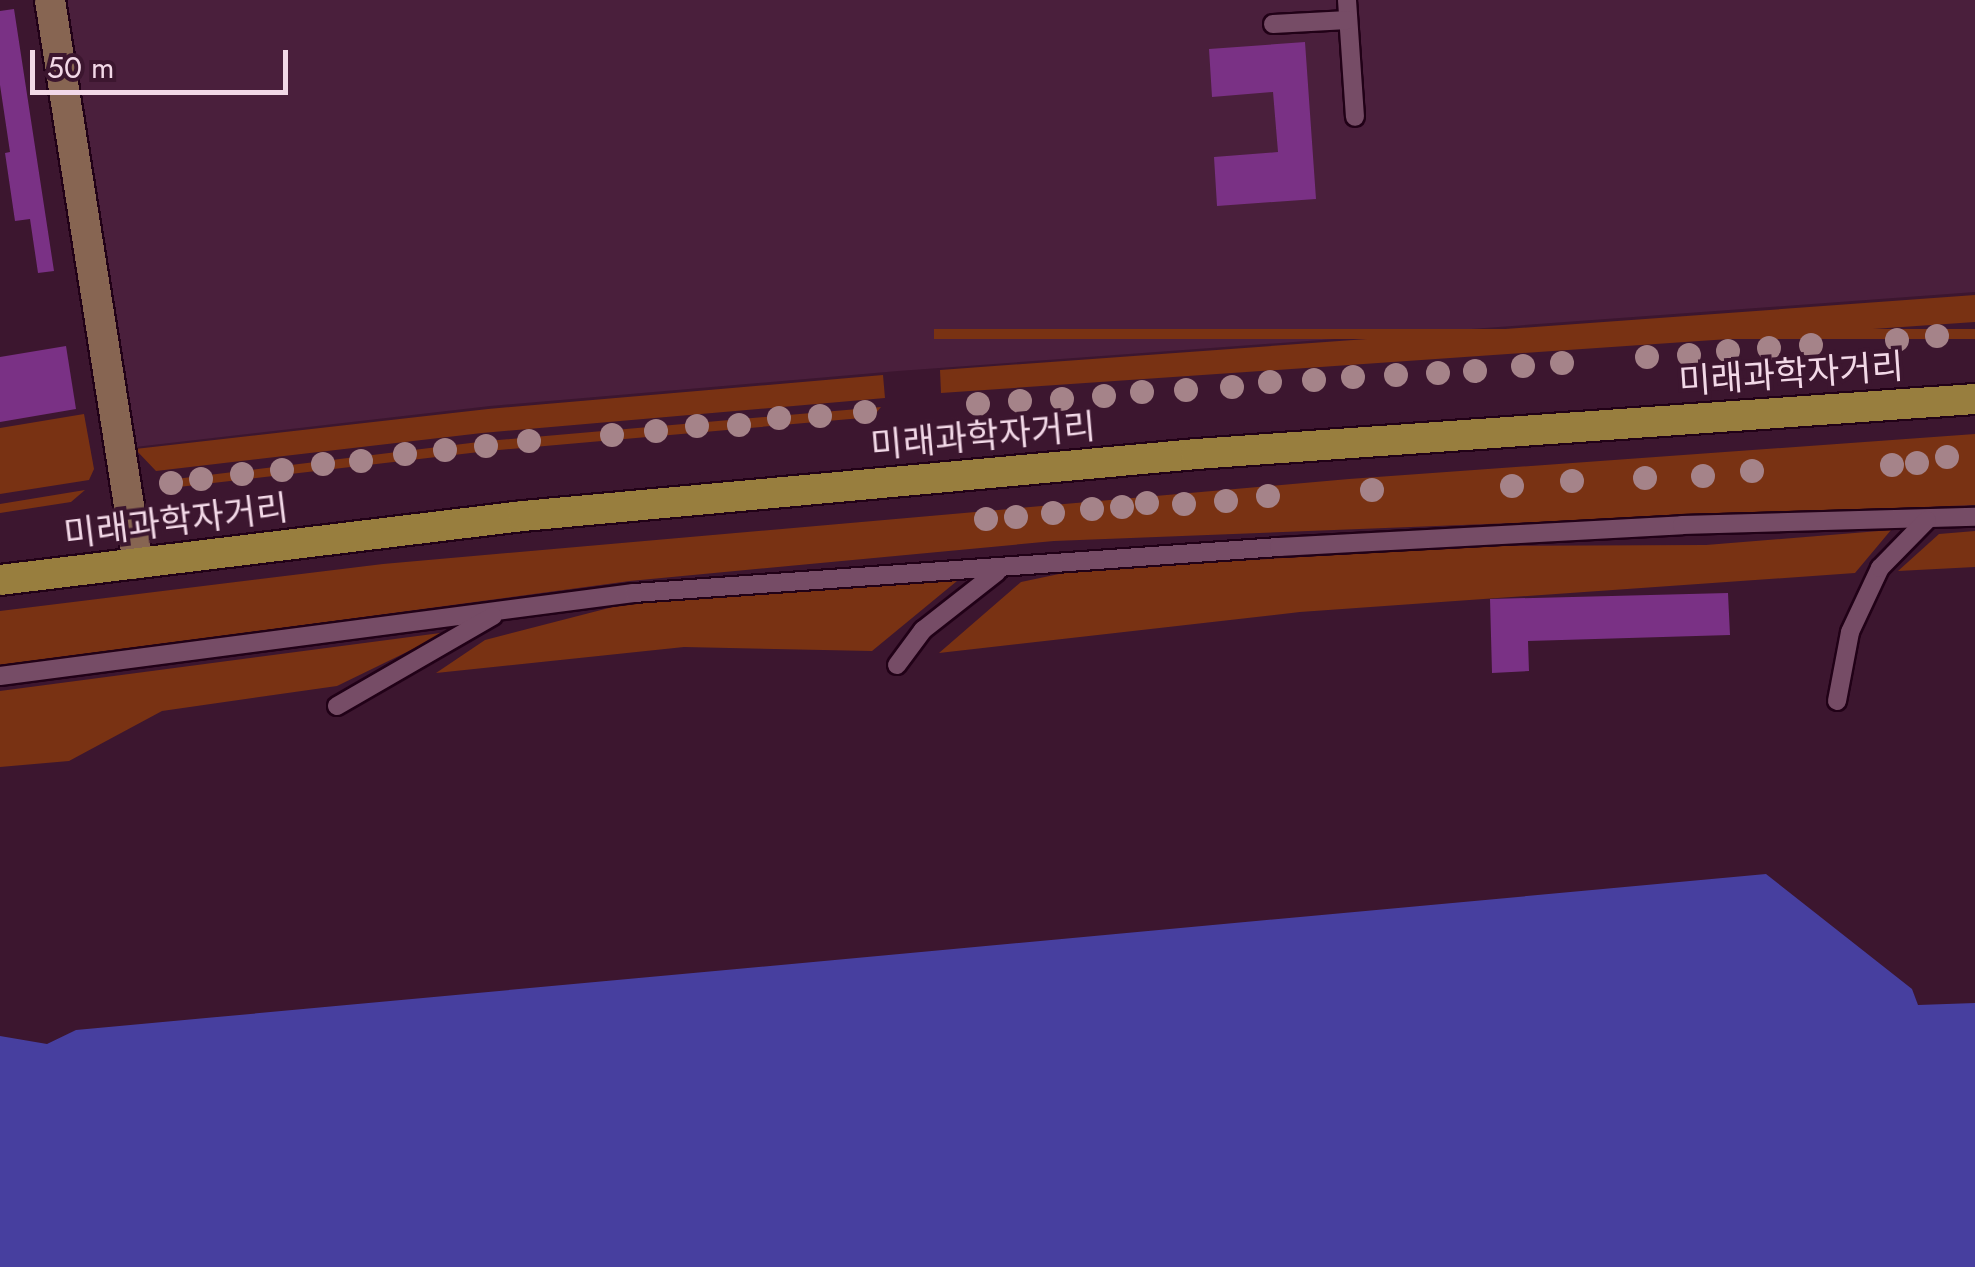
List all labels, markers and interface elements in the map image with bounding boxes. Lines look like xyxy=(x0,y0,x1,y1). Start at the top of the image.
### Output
scale bar xyxy=(35,30,292,92)
text: 50 m xyxy=(47,46,114,89)
street label: 미래과학자거리 xyxy=(1677,345,1905,403)
street label: 미래과학자거리 xyxy=(869,405,1097,467)
street label: 미래과학자거리 xyxy=(62,486,290,556)

